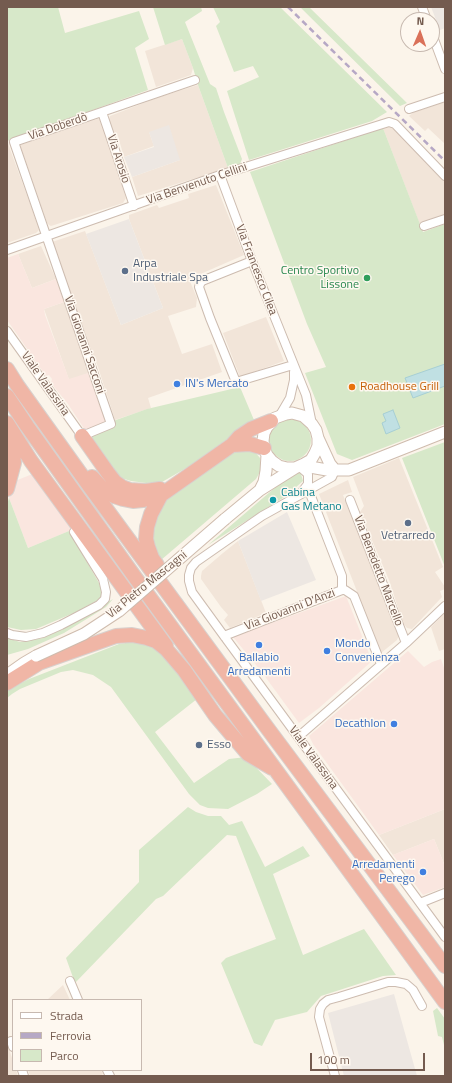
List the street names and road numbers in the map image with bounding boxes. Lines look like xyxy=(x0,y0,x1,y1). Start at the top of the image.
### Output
street label: Via Doberdò xyxy=(27,110,89,144)
street label: Via Arosio xyxy=(103,133,133,185)
street label: Via Benvenuto Cellini xyxy=(145,160,249,208)
street label: Via Francesco Cilea xyxy=(232,223,280,317)
street label: Via Giovanni Sacconi xyxy=(60,294,108,396)
street label: Viale Valassina xyxy=(18,349,72,419)
street label: Via Benedetto Marcello xyxy=(350,514,406,628)
street label: Via Pietro Mascagni xyxy=(104,548,190,622)
street label: Via Giovanni D'Anzi xyxy=(243,586,337,634)
street label: Viale Valassina xyxy=(285,724,341,792)

